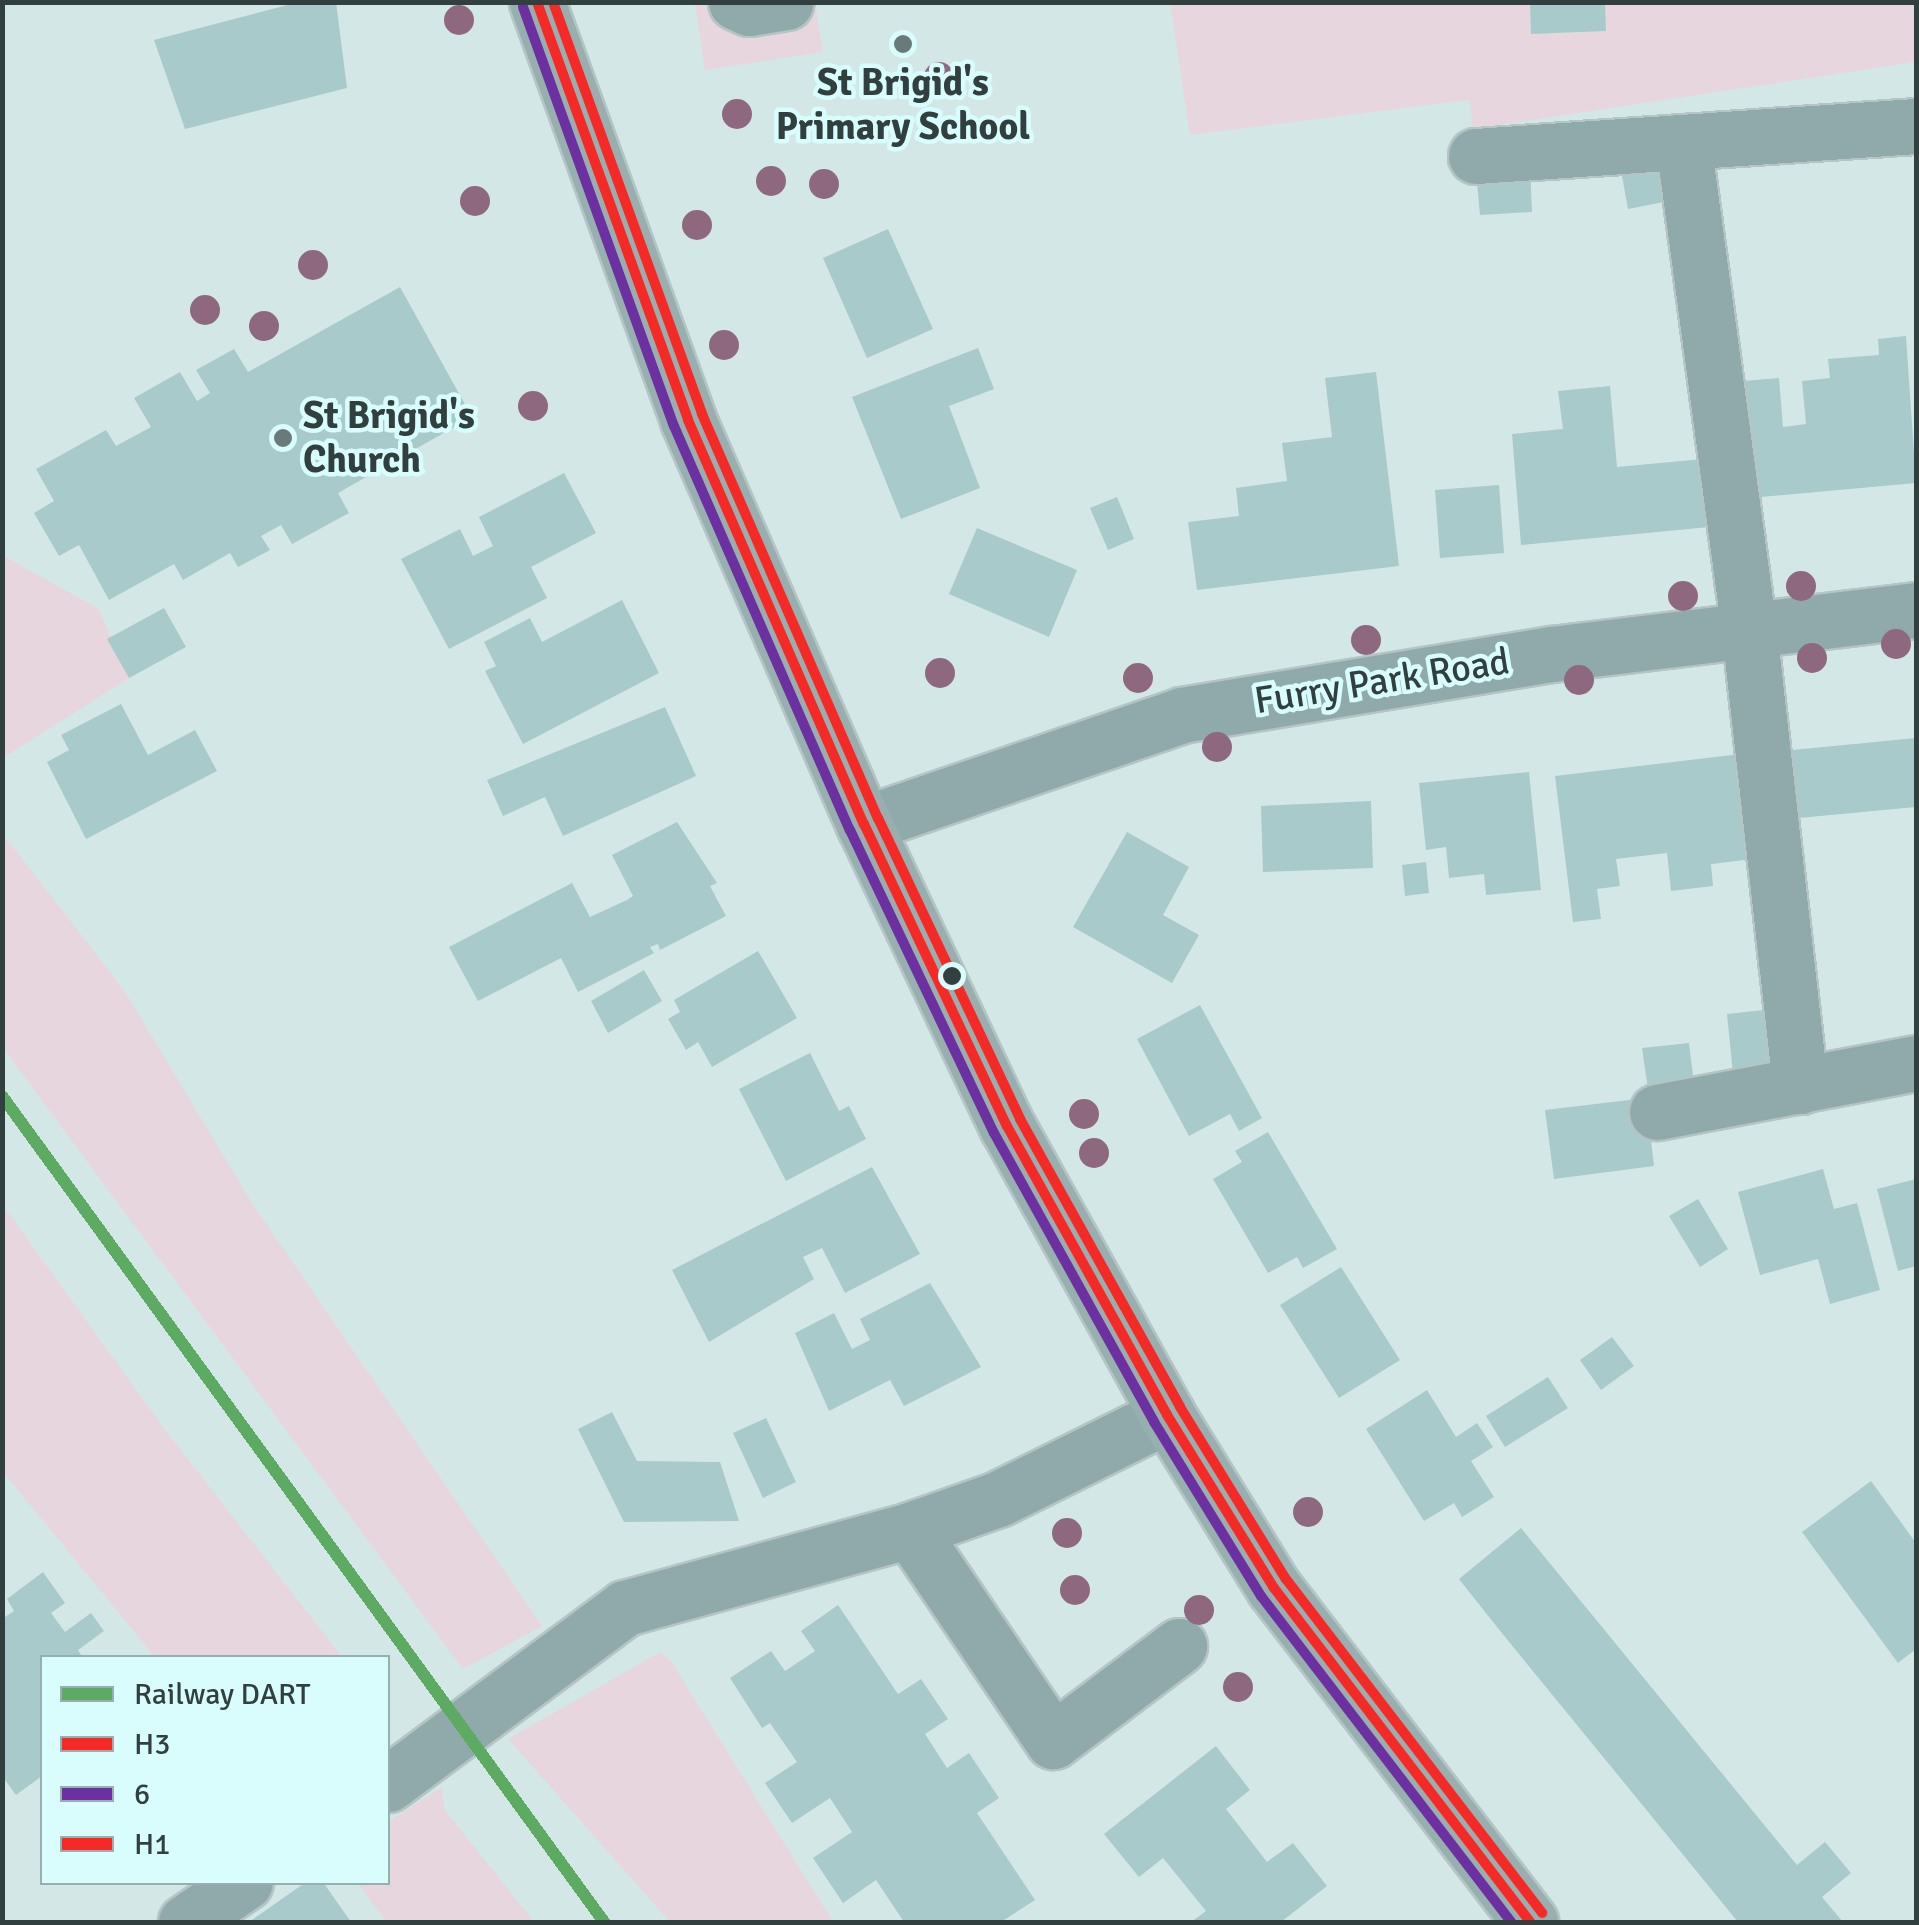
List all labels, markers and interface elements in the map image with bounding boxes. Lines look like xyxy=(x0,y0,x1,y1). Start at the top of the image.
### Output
marker: St Brigid's Primary School xyxy=(892,33,914,55)
place label: St Brigid's Primary School xyxy=(776,60,1030,150)
place label: St Brigid's Church xyxy=(303,393,475,482)
marker: St Brigid's Church xyxy=(272,427,294,449)
street label: Furry Park Road xyxy=(1251,638,1513,724)
unlabelled marker xyxy=(942,966,962,986)
legend xyxy=(40,1655,390,1885)
text: Railway DART xyxy=(134,1676,310,1713)
text: H3 xyxy=(134,1726,170,1763)
text: 6 xyxy=(134,1776,150,1813)
text: H1 xyxy=(134,1826,170,1863)

